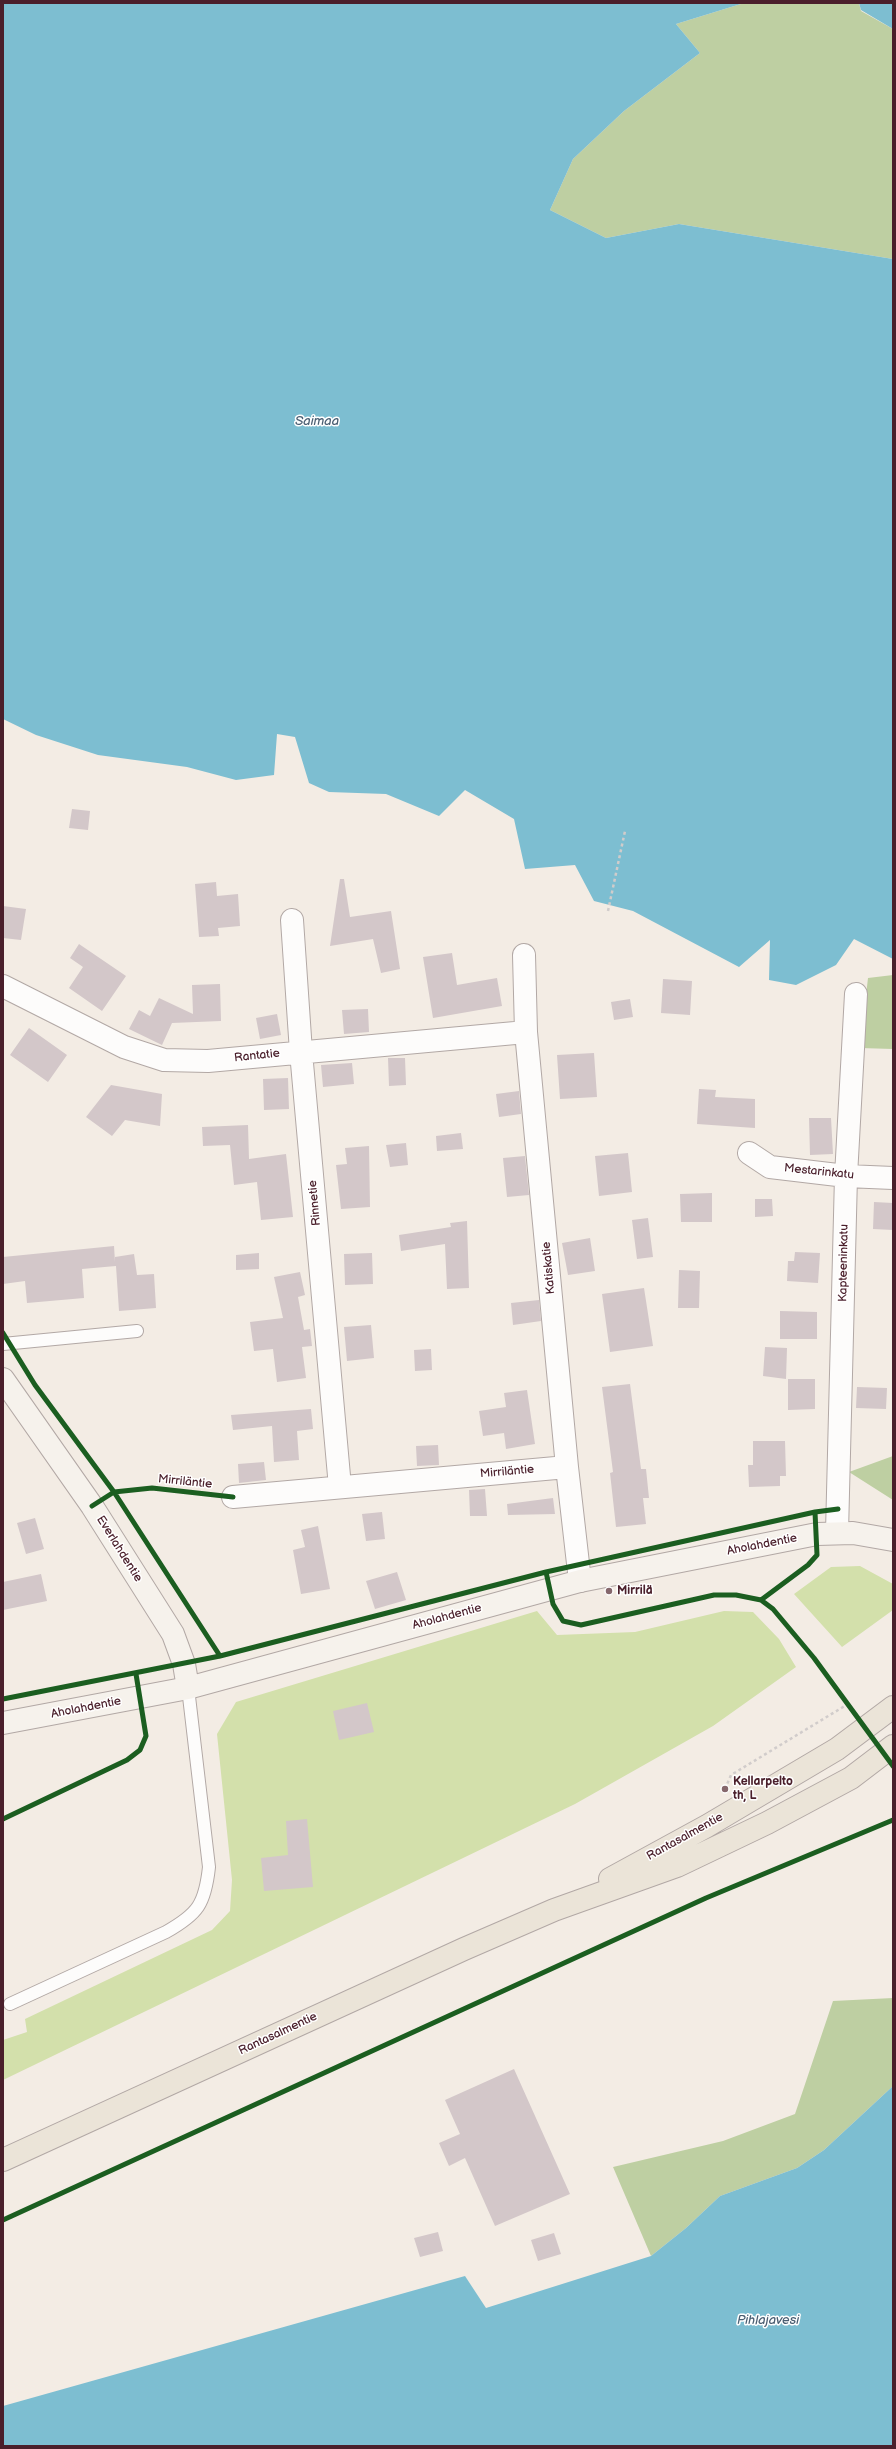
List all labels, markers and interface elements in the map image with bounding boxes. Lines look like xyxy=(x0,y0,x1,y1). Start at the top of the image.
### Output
water label: Saimaa xyxy=(295,414,339,430)
street label: Rantatie xyxy=(233,1046,281,1066)
street label: Mestarinkatu xyxy=(783,1161,855,1183)
street label: Rinnetie xyxy=(306,1180,324,1226)
street label: Kapteeninkatu xyxy=(836,1224,852,1302)
street label: Katiskatie xyxy=(540,1241,558,1295)
street label: Mirriläntie xyxy=(479,1462,535,1482)
street label: Mirriläntie xyxy=(157,1472,213,1492)
street label: Everlahdentie xyxy=(93,1513,145,1585)
street label: Aholahdentie xyxy=(726,1531,798,1559)
place label: Mirrilä xyxy=(617,1584,653,1598)
marker: Mirrilä xyxy=(604,1586,614,1596)
street label: Aholahdentie xyxy=(411,1601,483,1633)
street label: Aholahdentie xyxy=(50,1694,122,1722)
place label: Kellarpelto th, L xyxy=(733,1775,793,1803)
marker: Kellarpelto th, L xyxy=(720,1784,730,1794)
street label: Rantasalmentie xyxy=(644,1810,726,1864)
street label: Rantasalmentie xyxy=(236,2010,320,2058)
water label: Pihlajavesi xyxy=(737,2313,799,2329)

